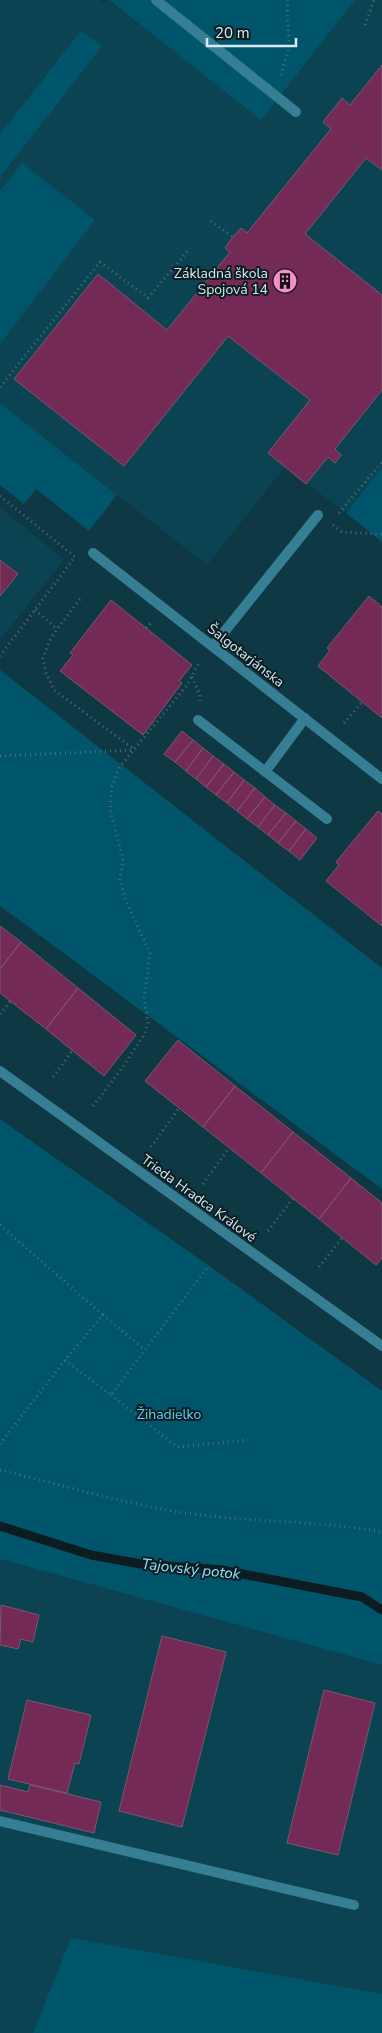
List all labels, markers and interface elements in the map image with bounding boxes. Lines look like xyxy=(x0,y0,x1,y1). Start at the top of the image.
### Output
scale bar xyxy=(207,15,296,47)
text: 20 m xyxy=(215,23,250,43)
place label: Základná škola Spojová 14 xyxy=(174,264,268,299)
building icon: Základná škola Spojová 14 xyxy=(272,268,298,294)
street label: Šalgotarjánska xyxy=(203,619,288,692)
street label: Trieda Hradca Králové xyxy=(137,1150,260,1247)
park label: Žihadielko xyxy=(137,1405,201,1424)
water label: Tajovský potok xyxy=(141,1554,242,1584)

